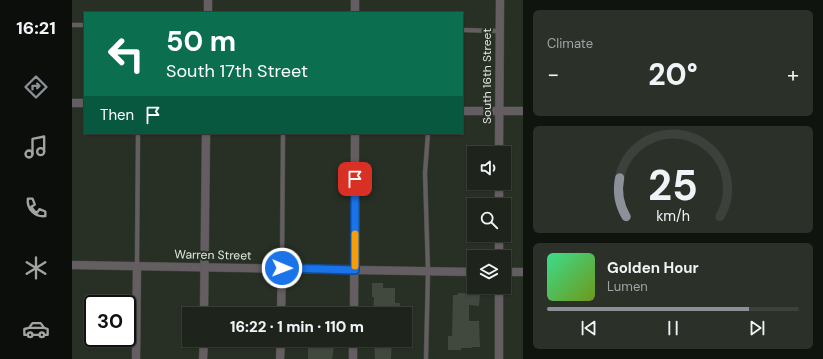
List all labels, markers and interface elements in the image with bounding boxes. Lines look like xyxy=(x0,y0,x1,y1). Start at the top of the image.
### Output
text: 16:21 xyxy=(16,16,56,40)
text: 50 m xyxy=(166,23,236,60)
icon: left xyxy=(100,28,152,80)
street label: South 16th Street xyxy=(479,28,495,124)
text: Climate xyxy=(547,35,593,52)
text: 20° xyxy=(648,55,698,94)
text: South 17th Street xyxy=(166,59,308,83)
text: − xyxy=(547,60,559,89)
text: + xyxy=(787,60,799,89)
icon: directions xyxy=(22,73,50,101)
icon: arrive xyxy=(142,104,164,126)
text: Then xyxy=(100,105,134,125)
icon: music xyxy=(22,133,50,161)
map controls xyxy=(467,146,511,294)
button: sound xyxy=(467,146,511,190)
text: 25 xyxy=(648,159,698,213)
pin xyxy=(338,162,372,196)
icon: arrive xyxy=(344,168,366,190)
icon: phone xyxy=(22,194,50,222)
button: search xyxy=(467,198,511,242)
text: km/h xyxy=(656,207,690,225)
street label: Warren Street xyxy=(174,246,252,264)
position arrow xyxy=(261,247,303,289)
button: layers xyxy=(467,250,511,294)
icon: climate xyxy=(22,254,50,282)
text: Golden Hour xyxy=(607,258,699,278)
text: Lumen xyxy=(607,278,648,295)
speed limit sign: 30 xyxy=(84,295,136,347)
icon: car xyxy=(22,315,50,343)
text: 16:22 · 1 min · 110 m xyxy=(230,317,364,337)
icon: previous xyxy=(578,317,600,339)
icon: pause xyxy=(662,317,684,339)
icon: next xyxy=(746,317,768,339)

